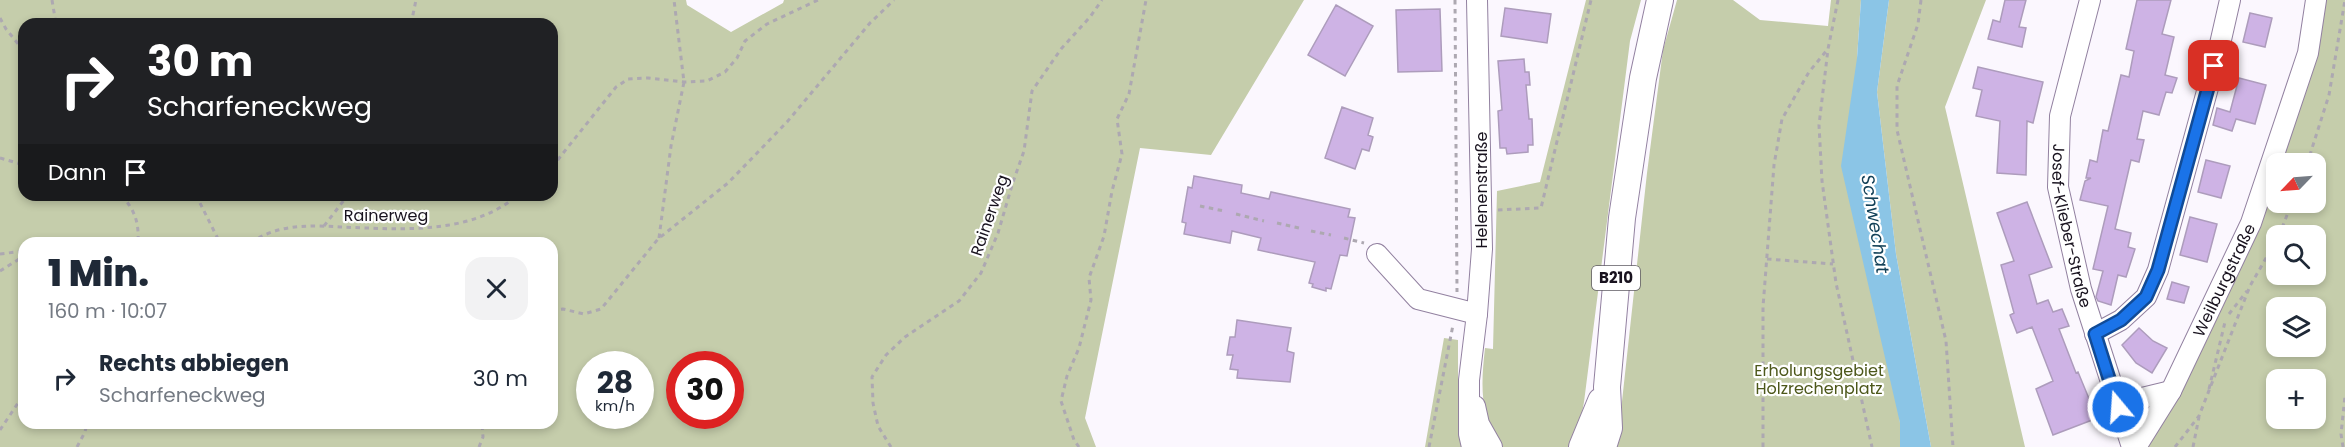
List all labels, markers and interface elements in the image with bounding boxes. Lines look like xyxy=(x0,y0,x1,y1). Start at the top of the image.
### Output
text: 30 m xyxy=(147,32,253,91)
pin xyxy=(2188,40,2239,91)
icon: right xyxy=(48,42,126,120)
icon: arrive xyxy=(2197,49,2230,82)
text: Scharfeneckweg xyxy=(147,88,372,125)
street label: Helenenstraße xyxy=(1470,131,1493,249)
street label: Josef-Klieber-Straße xyxy=(2046,143,2097,311)
north arrow xyxy=(2266,153,2326,213)
map controls xyxy=(2266,153,2326,429)
icon: arrive xyxy=(119,156,152,189)
text: Dann xyxy=(48,157,107,188)
street label: Rainerweg xyxy=(965,171,1014,259)
water label: Schwechat xyxy=(1855,173,1896,276)
street label: Rainerweg xyxy=(344,204,428,227)
street label: Weilburgstraße xyxy=(2187,220,2261,341)
button: search xyxy=(2266,225,2326,285)
text: 1 Min. xyxy=(48,248,149,299)
button: close xyxy=(465,257,528,320)
road number: B210 xyxy=(1592,266,1640,290)
text: 160 m · 10:07 xyxy=(48,297,167,325)
button: layers xyxy=(2266,297,2326,357)
text: Rechts abbiegen xyxy=(99,348,289,379)
speed limit sign: 30 xyxy=(666,351,744,429)
park label: Erholungsgebiet Holzrechenplatz xyxy=(1754,359,1884,400)
text: 28 xyxy=(597,361,633,404)
icon: right xyxy=(48,362,81,395)
text: 30 m xyxy=(473,363,528,394)
button: + xyxy=(2266,369,2326,429)
position arrow xyxy=(2086,375,2150,439)
text: Scharfeneckweg xyxy=(99,381,266,409)
text: km/h xyxy=(595,395,635,416)

